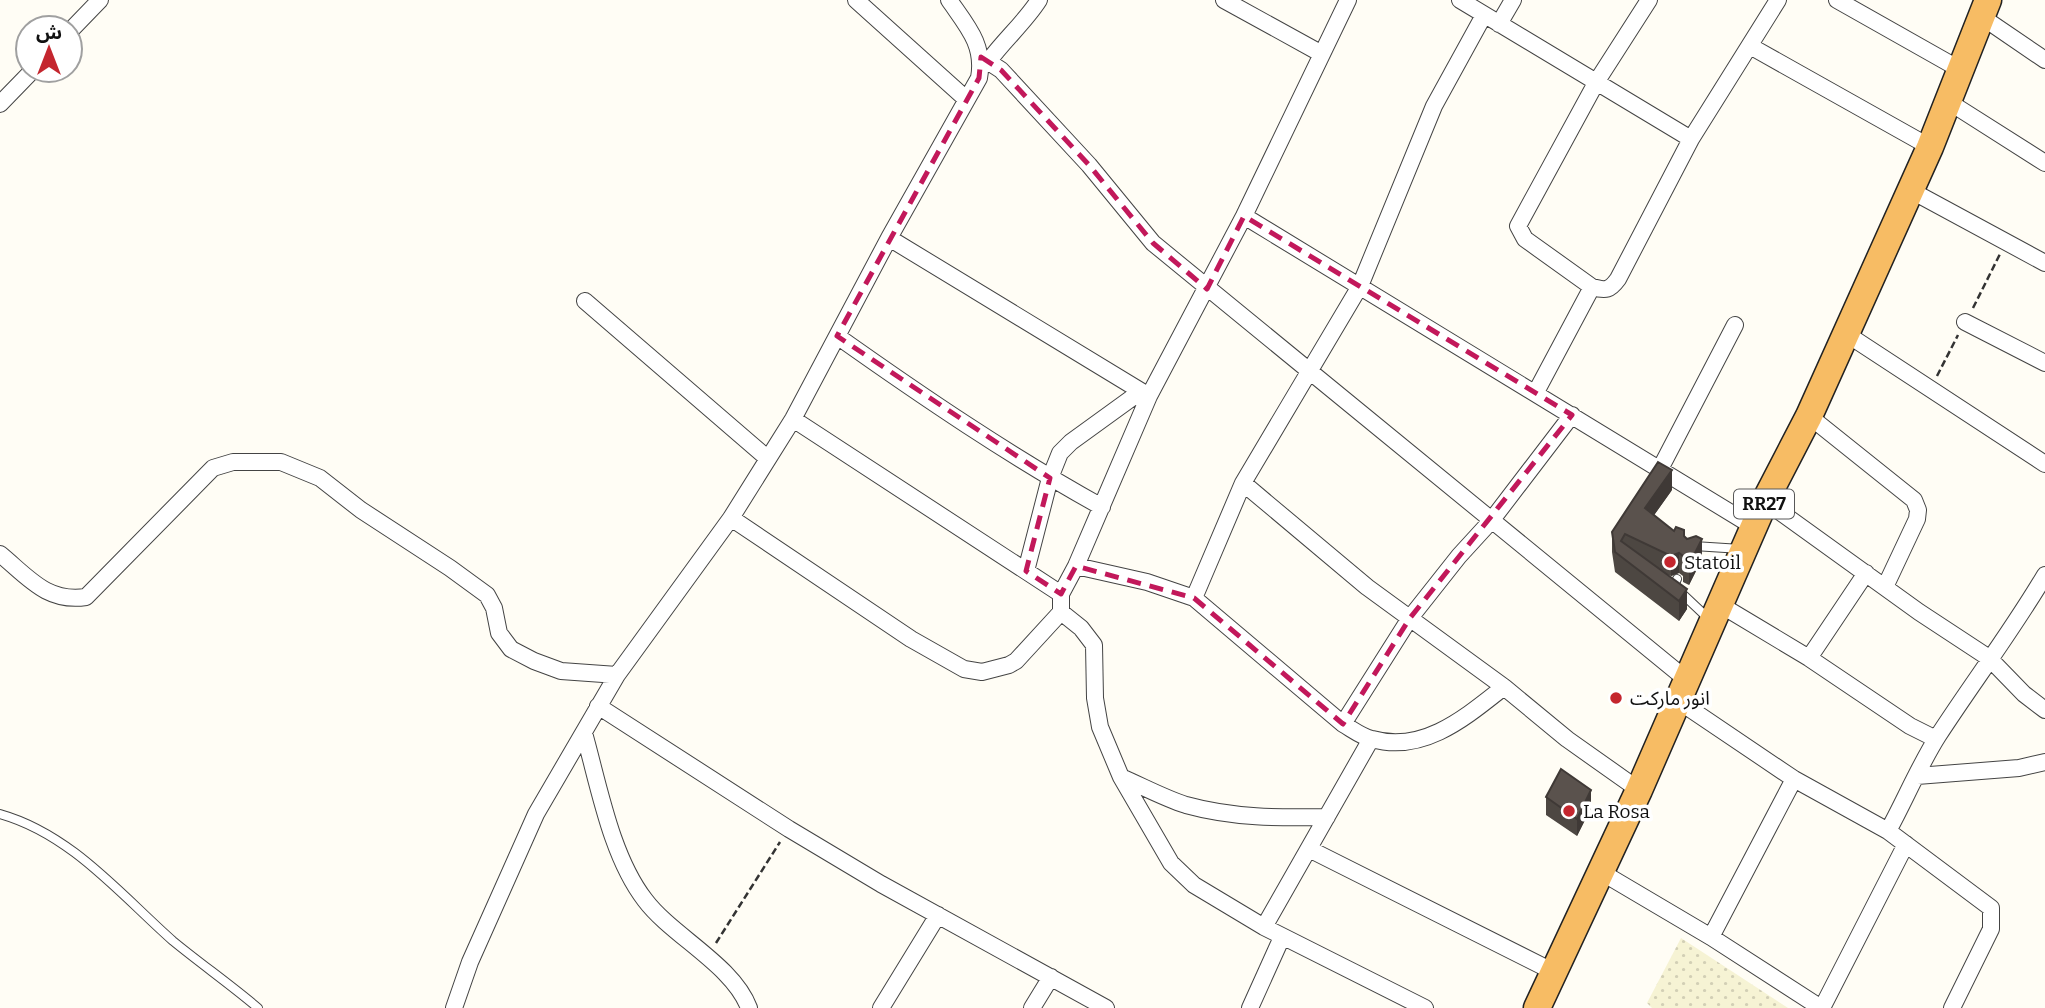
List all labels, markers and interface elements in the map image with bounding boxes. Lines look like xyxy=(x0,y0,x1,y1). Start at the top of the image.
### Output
north arrow xyxy=(14,14,84,84)
text: ش xyxy=(36,21,62,44)
road number: RR27 xyxy=(1734,490,1794,518)
place label: Statoil xyxy=(1684,551,1741,574)
marker: Statoil xyxy=(1662,554,1678,570)
place label: انور ماركت xyxy=(1630,687,1710,710)
marker: انور ماركت xyxy=(1608,690,1624,706)
place label: La Rosa xyxy=(1583,800,1651,823)
marker: La Rosa xyxy=(1561,803,1577,819)

